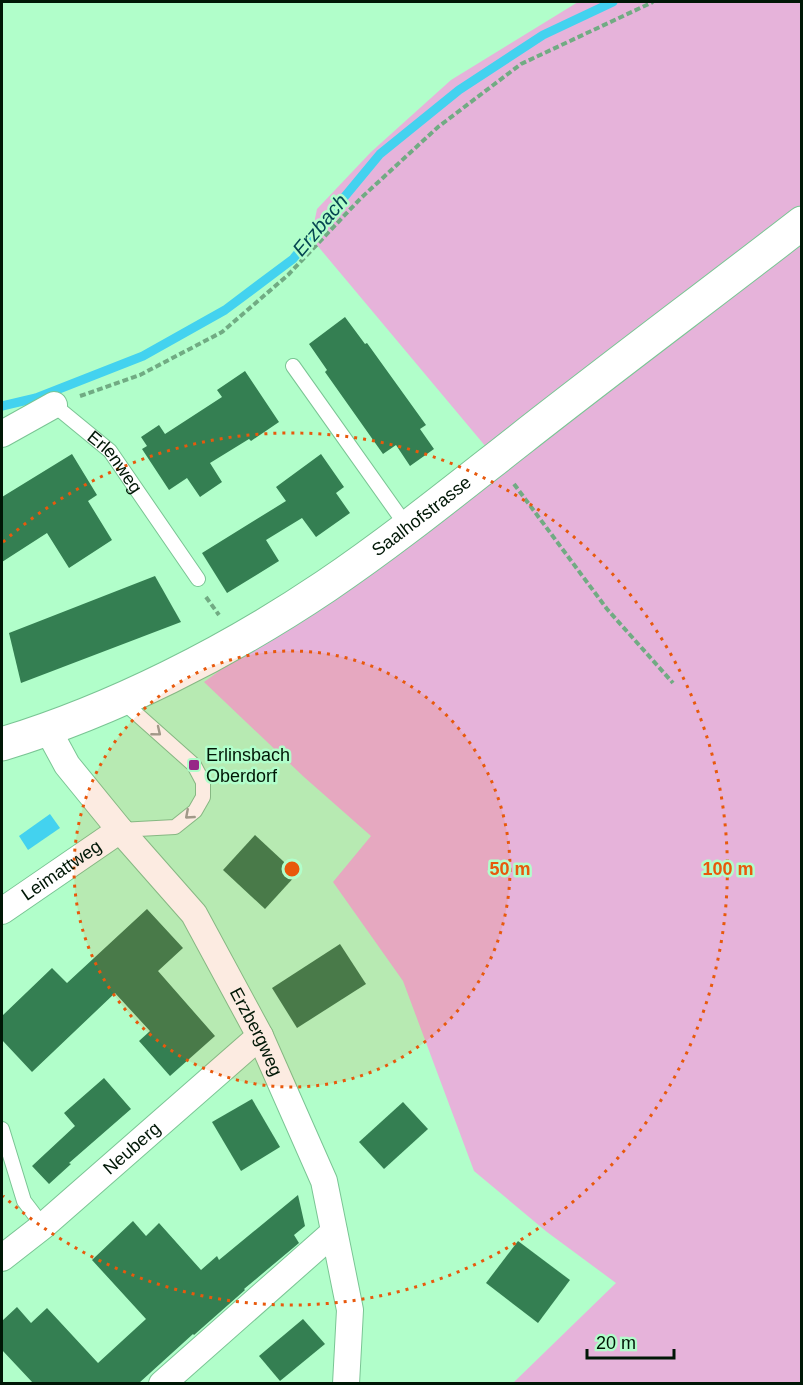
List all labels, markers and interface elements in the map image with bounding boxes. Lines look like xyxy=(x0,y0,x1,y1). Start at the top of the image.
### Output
water label: Erzbach xyxy=(288,190,352,260)
street label: Erlenweg xyxy=(84,427,146,497)
street label: Saalhofstrasse xyxy=(368,472,475,560)
one-way arrow xyxy=(150,725,161,736)
place label: Erlinsbach Oberdorf xyxy=(206,745,290,786)
marker: Erlinsbach Oberdorf xyxy=(187,758,201,772)
one-way arrow xyxy=(185,808,196,819)
street label: Leimattweg xyxy=(18,836,105,905)
centre of rings xyxy=(282,859,302,879)
text: 50 m xyxy=(489,859,531,879)
text: 100 m xyxy=(702,859,754,879)
street label: Erzbergweg xyxy=(226,984,286,1079)
street label: Neuberg xyxy=(99,1118,164,1179)
scale bar xyxy=(587,1322,674,1360)
text: 20 m xyxy=(596,1333,636,1353)

